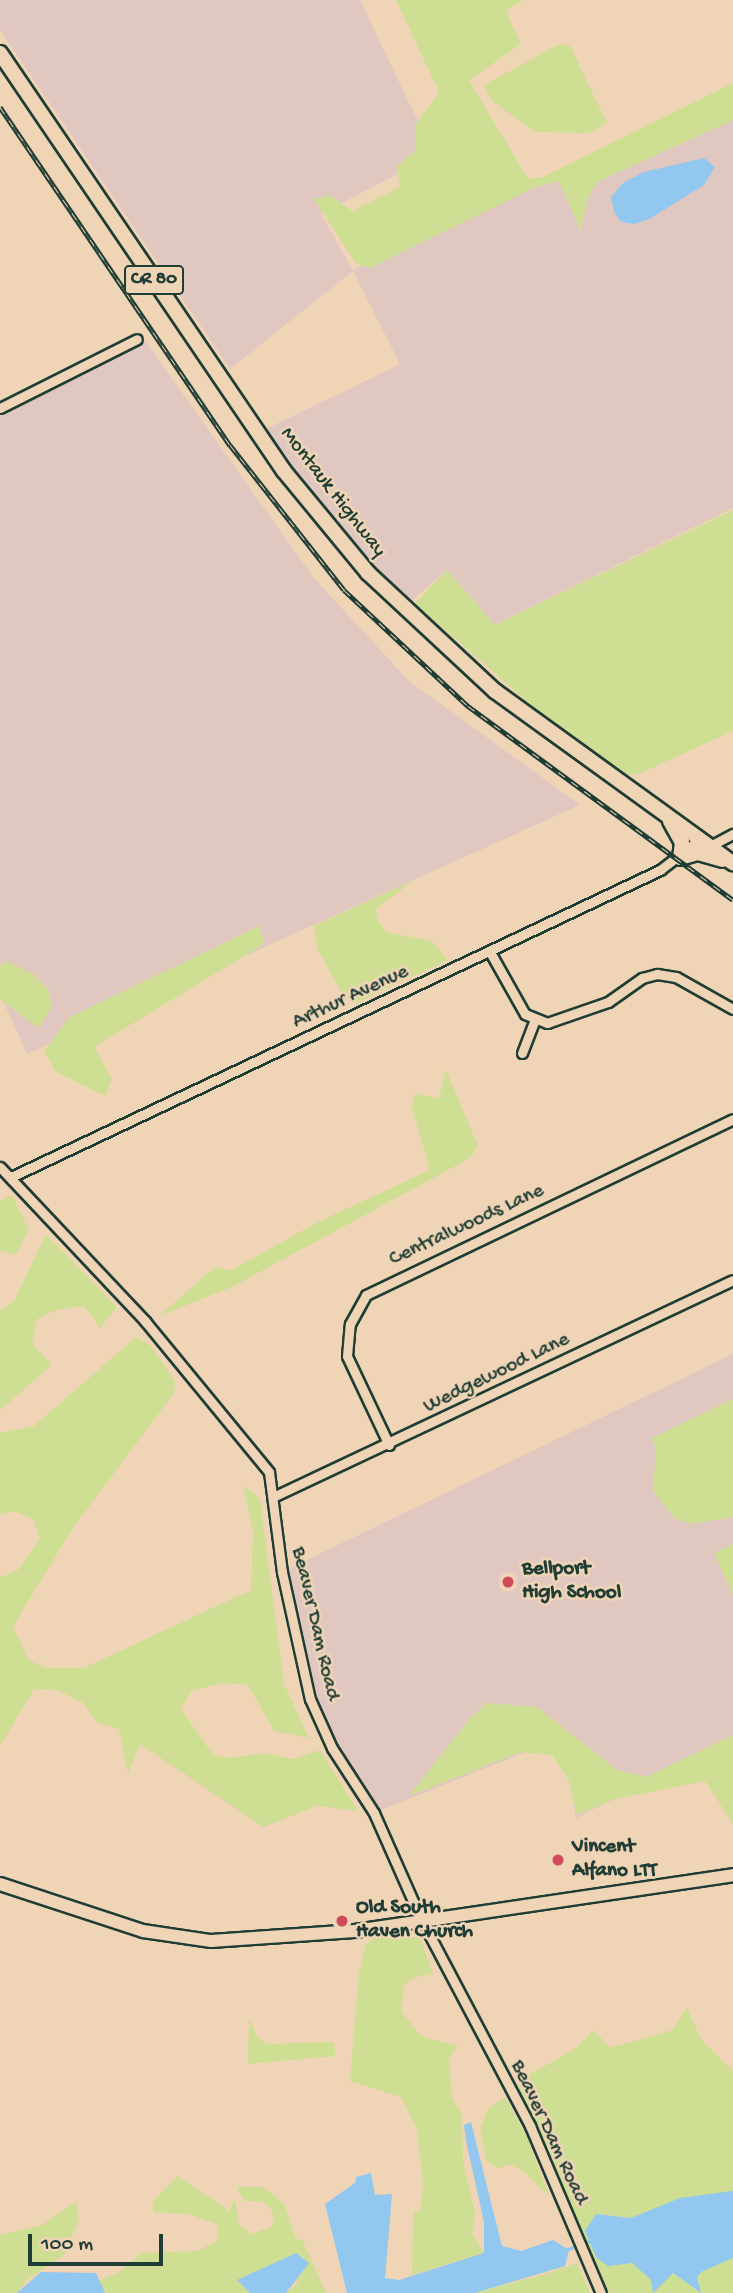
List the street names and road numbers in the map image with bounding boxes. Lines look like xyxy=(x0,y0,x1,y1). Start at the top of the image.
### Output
road number: CR 80 xyxy=(122,264,186,296)
street label: Montauk Highway xyxy=(273,423,391,563)
street label: Arthur Avenue xyxy=(289,960,413,1036)
street label: Centralwoods Lane xyxy=(386,1179,548,1273)
street label: Wedgewood Lane xyxy=(420,1328,574,1420)
street label: Beaver Dam Road xyxy=(284,1545,344,1703)
street label: Beaver Dam Road xyxy=(503,2057,593,2209)

